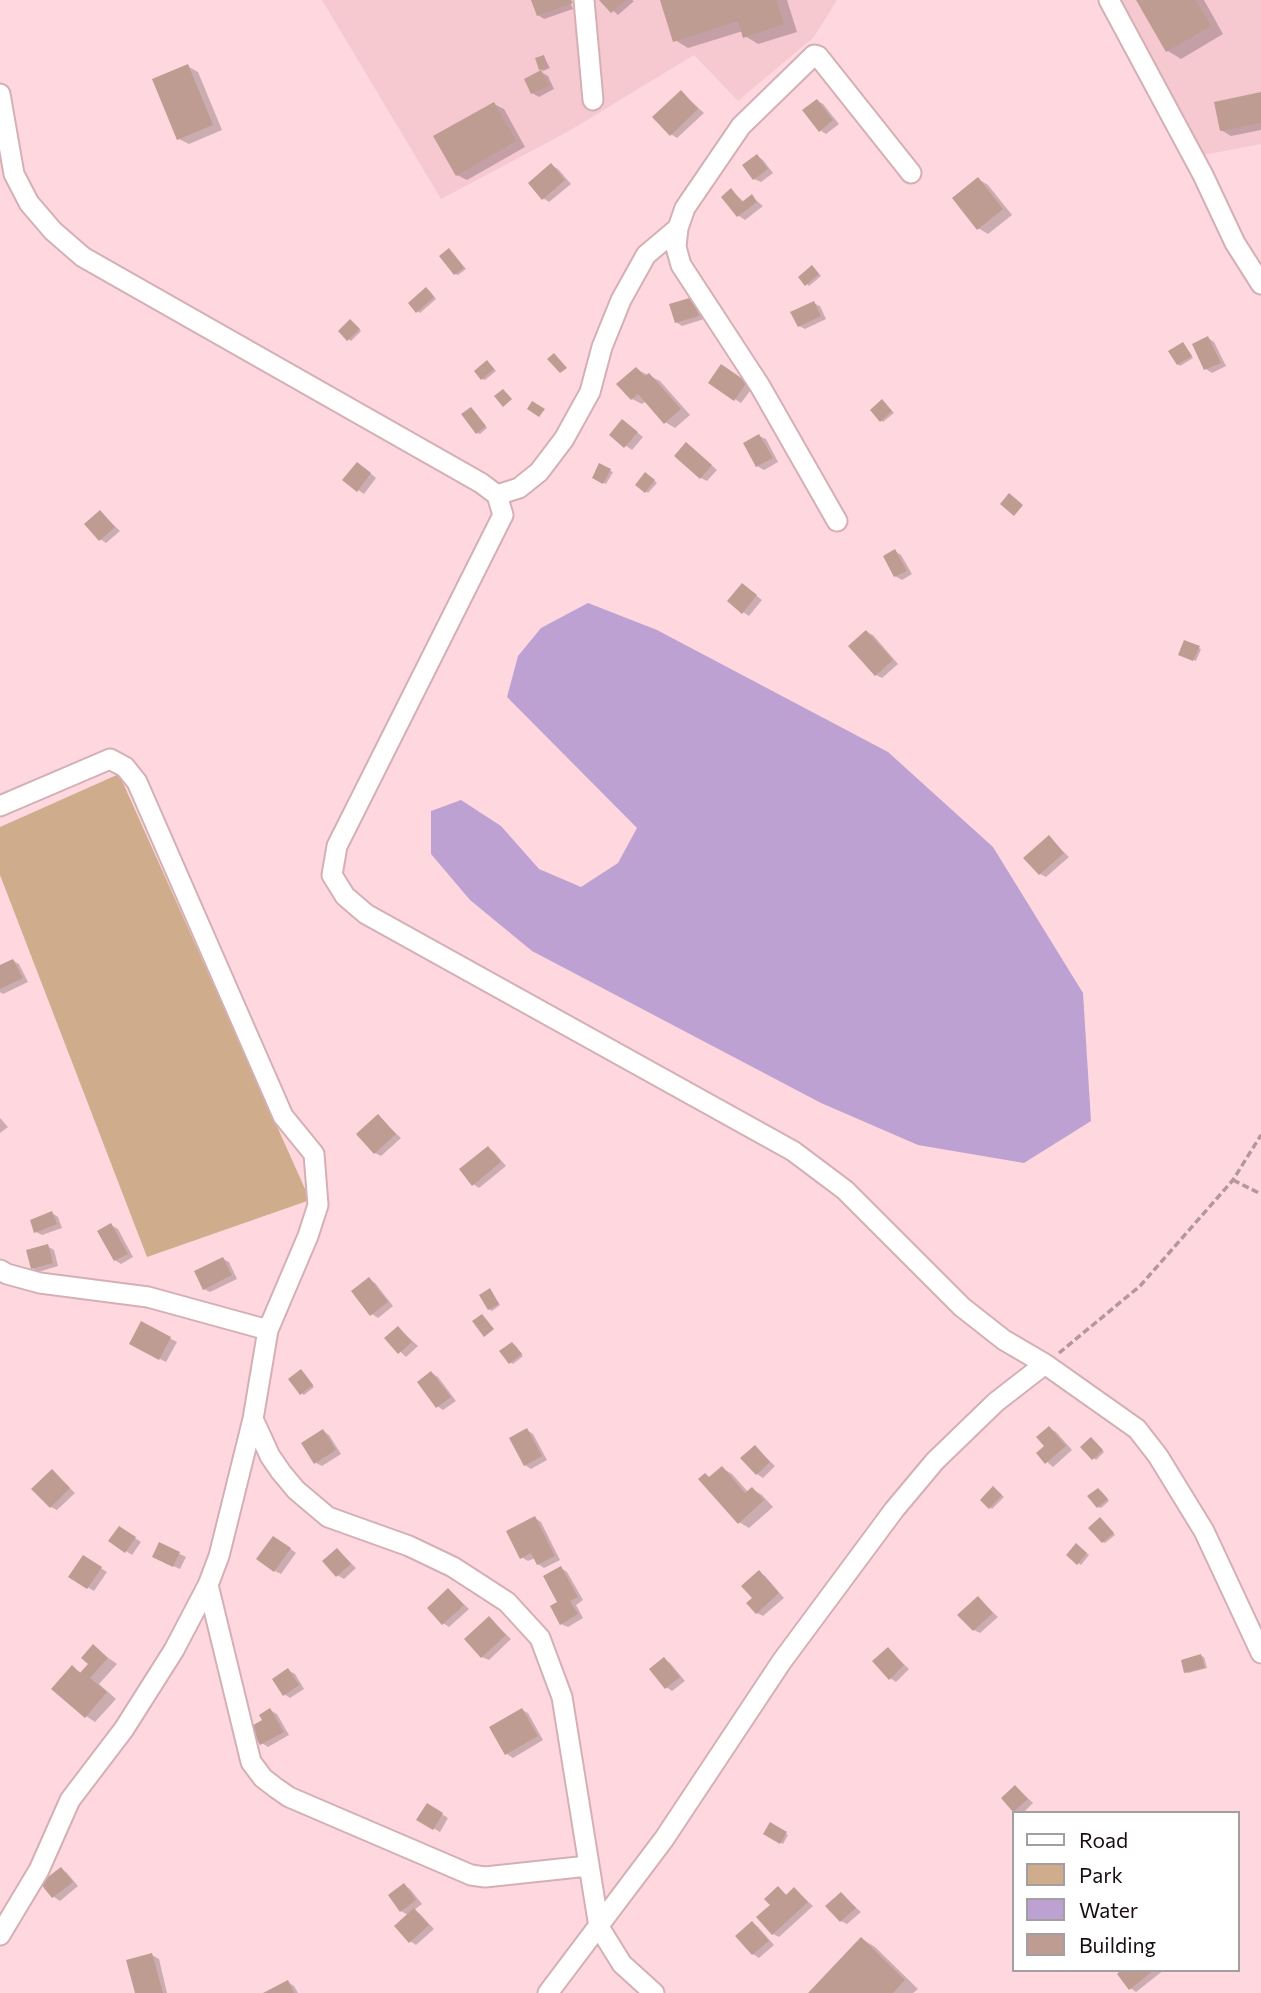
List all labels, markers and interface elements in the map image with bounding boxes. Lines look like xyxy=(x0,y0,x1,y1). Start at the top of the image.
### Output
legend xyxy=(1012,1811,1240,1972)
text: Road xyxy=(1079,1827,1128,1852)
text: Park xyxy=(1079,1862,1123,1887)
text: Water xyxy=(1079,1897,1138,1922)
text: Building xyxy=(1079,1932,1156,1957)

